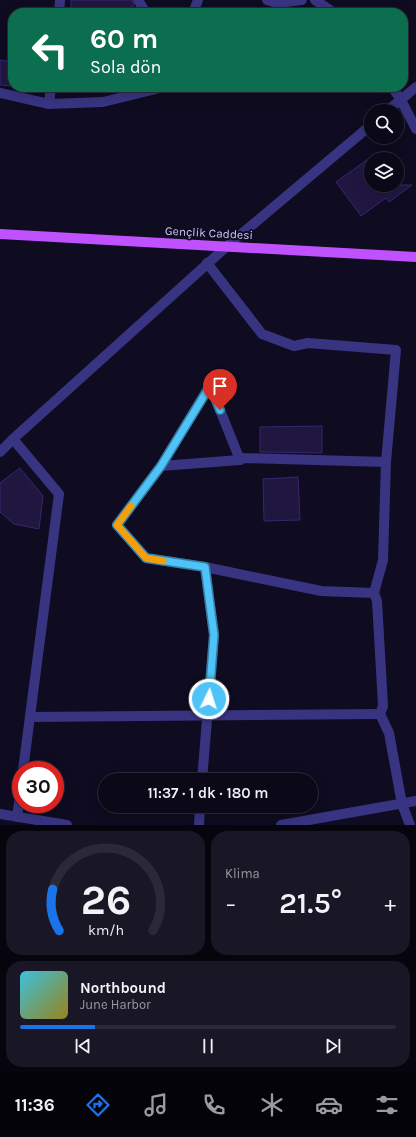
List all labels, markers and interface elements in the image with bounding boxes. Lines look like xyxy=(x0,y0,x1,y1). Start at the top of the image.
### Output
text: 60 m xyxy=(90,22,158,55)
icon: left xyxy=(24,24,76,76)
text: Sola dön xyxy=(90,56,161,78)
map controls xyxy=(364,104,404,192)
button: search xyxy=(364,104,404,144)
button: layers xyxy=(364,152,404,192)
street label: Gençlik Caddesi xyxy=(165,224,253,242)
pin xyxy=(203,369,237,410)
icon: arrive xyxy=(209,375,231,397)
position arrow xyxy=(188,678,230,720)
speed limit sign: 30 xyxy=(12,761,64,813)
text: 11:37 · 1 dk · 180 m xyxy=(148,784,268,802)
text: Klima xyxy=(225,866,260,881)
text: 26 xyxy=(80,876,131,924)
text: 21.5° xyxy=(279,885,342,921)
text: − xyxy=(225,891,237,917)
text: + xyxy=(384,891,396,917)
text: km/h xyxy=(87,922,124,939)
text: Northbound xyxy=(80,979,166,997)
text: June Harbor xyxy=(80,997,151,1012)
icon: previous xyxy=(72,1035,94,1057)
icon: pause xyxy=(197,1035,219,1057)
icon: next xyxy=(322,1035,344,1057)
icon: directions xyxy=(84,1091,112,1119)
icon: music xyxy=(142,1091,170,1119)
icon: phone xyxy=(200,1091,228,1119)
icon: climate xyxy=(258,1091,286,1119)
icon: car xyxy=(315,1091,343,1119)
icon: filters xyxy=(373,1091,401,1119)
text: 11:36 xyxy=(15,1094,55,1116)

